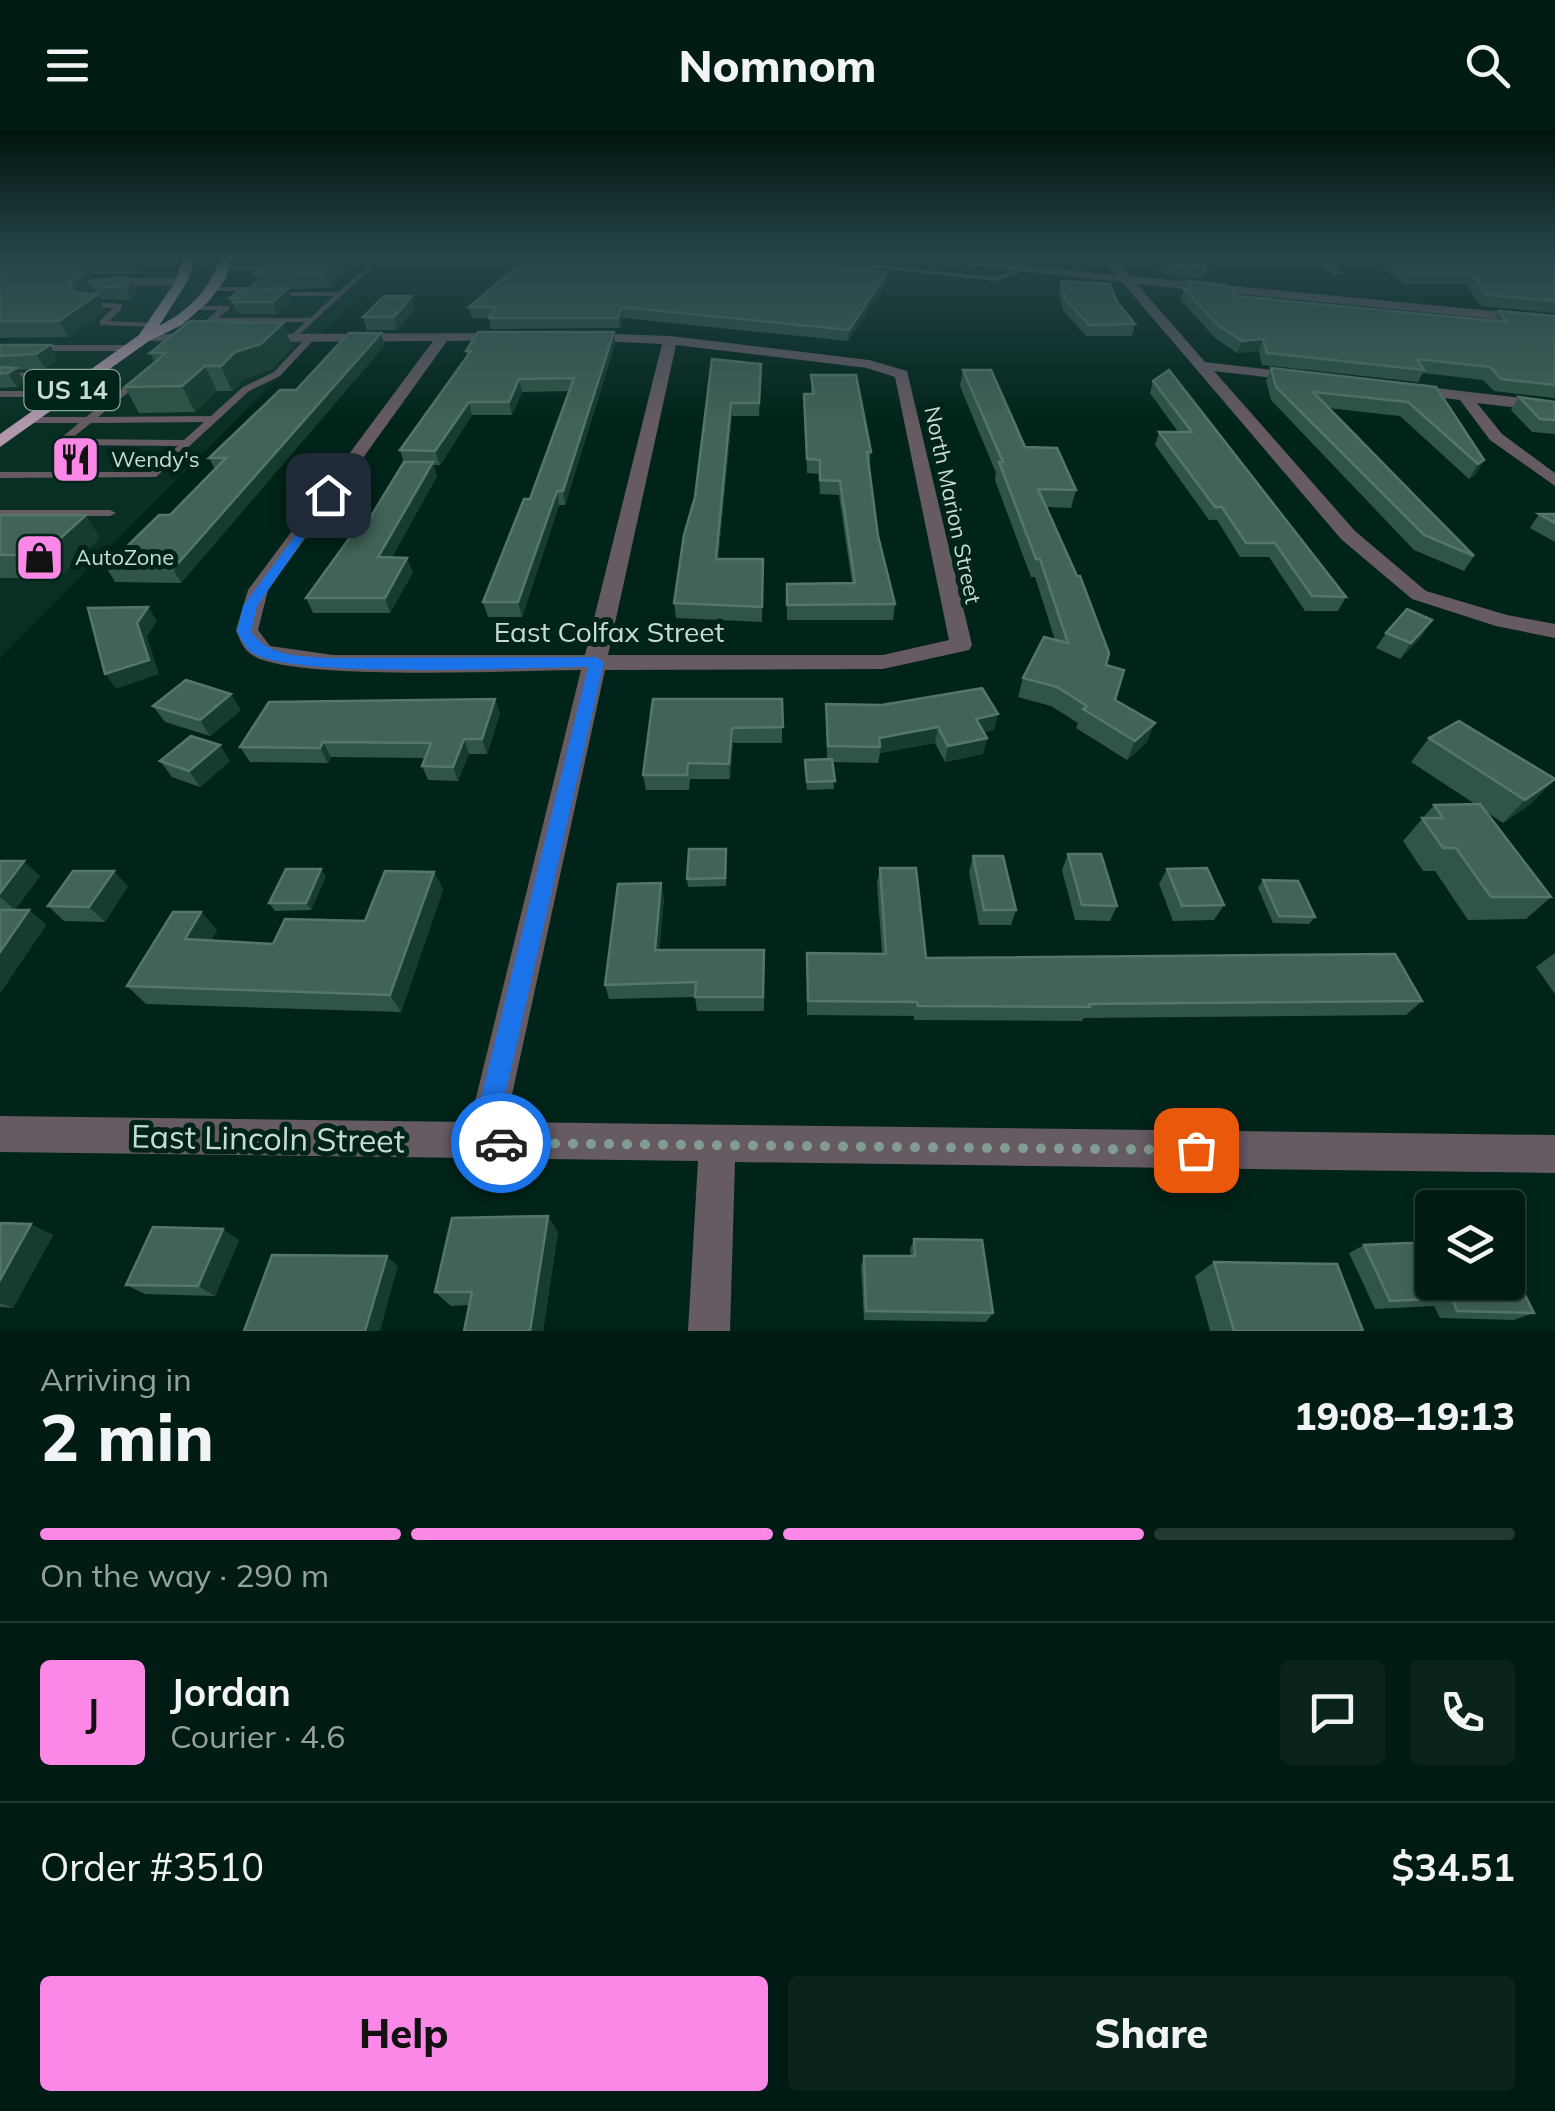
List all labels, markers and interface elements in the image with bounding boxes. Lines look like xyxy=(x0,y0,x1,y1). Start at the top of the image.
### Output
text: Nomnom xyxy=(678,37,877,93)
icon: menu xyxy=(40,38,95,93)
icon: search xyxy=(1460,38,1515,93)
road number: US 14 xyxy=(24,370,120,410)
street label: North Marion Street xyxy=(918,404,988,607)
restaurant icon: Wendy's xyxy=(50,433,102,485)
place label: Wendy's xyxy=(111,445,200,473)
pin xyxy=(286,453,371,538)
icon: home xyxy=(301,468,356,523)
shop icon: AutoZone xyxy=(14,531,66,583)
place label: AutoZone xyxy=(75,543,174,571)
street label: East Colfax Street xyxy=(494,614,724,649)
courier xyxy=(451,1093,551,1193)
pin xyxy=(1154,1108,1239,1193)
street label: East Lincoln Street xyxy=(131,1116,405,1160)
icon: car xyxy=(474,1116,529,1171)
icon: bag xyxy=(1169,1123,1224,1178)
map controls xyxy=(1415,1190,1525,1300)
button: layers xyxy=(1415,1190,1525,1300)
text: Arriving in xyxy=(40,1359,192,1399)
text: 19:08–19:13 xyxy=(1294,1392,1515,1440)
text: 2 min xyxy=(40,1396,214,1477)
text: On the way · 290 m xyxy=(40,1555,329,1595)
button: chat xyxy=(1280,1660,1385,1765)
button: phone xyxy=(1410,1660,1515,1765)
text: Jordan xyxy=(170,1668,291,1716)
text: J xyxy=(86,1688,99,1736)
text: Courier · 4.6 xyxy=(170,1716,346,1756)
text: Order #3510 xyxy=(40,1843,264,1891)
text: $34.51 xyxy=(1392,1843,1515,1891)
button: Help xyxy=(40,1976,768,2091)
button: Share xyxy=(788,1976,1515,2091)

